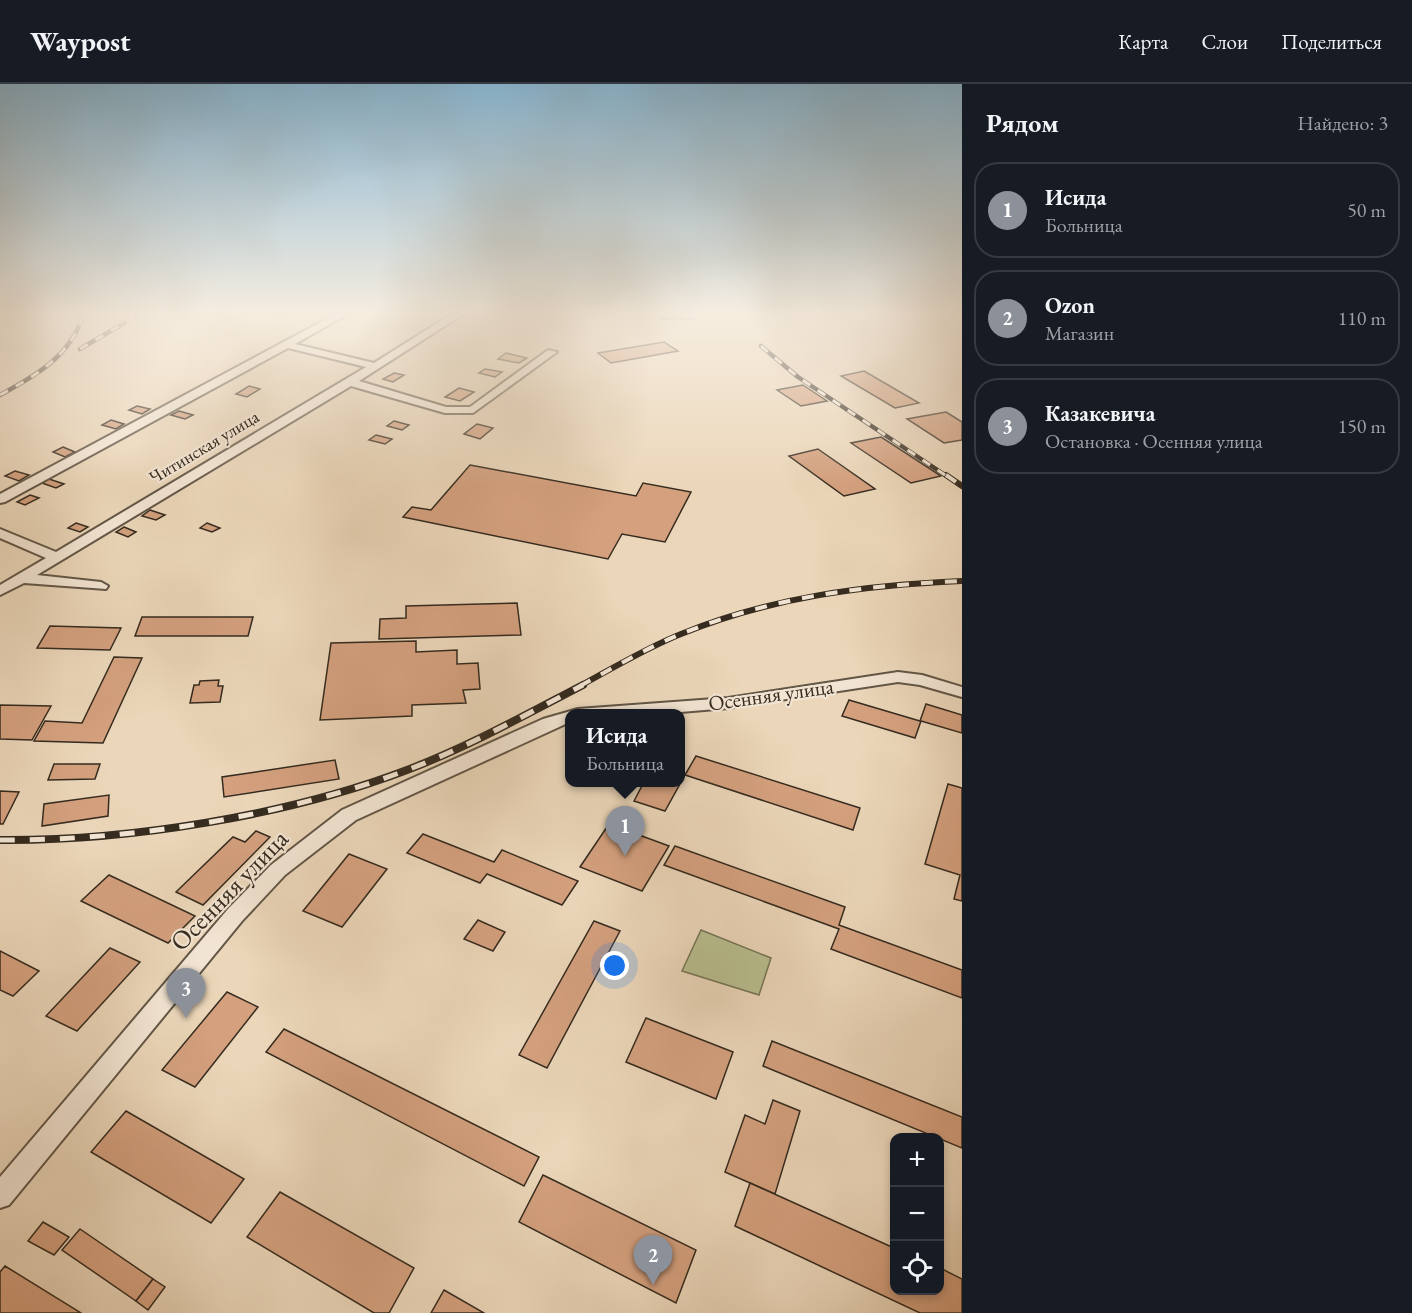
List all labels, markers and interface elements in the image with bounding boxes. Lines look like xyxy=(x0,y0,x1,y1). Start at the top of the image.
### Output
text: Waypost xyxy=(30,23,131,59)
text: Карта xyxy=(1118,28,1168,55)
text: Слои xyxy=(1201,28,1248,55)
text: Поделиться xyxy=(1281,28,1382,55)
text: Рядом xyxy=(986,106,1059,140)
text: Найдено: 3 xyxy=(1297,110,1388,136)
text: Исида xyxy=(1045,183,1106,212)
text: 1 xyxy=(1002,197,1013,223)
text: 50 m xyxy=(1347,197,1386,223)
text: Больница xyxy=(1045,212,1123,238)
text: Ozon xyxy=(1045,291,1095,320)
text: 2 xyxy=(1002,305,1013,331)
text: 110 m xyxy=(1338,305,1386,331)
text: Магазин xyxy=(1045,320,1114,346)
text: Казакевича xyxy=(1045,399,1155,428)
street label: Читинская улица xyxy=(145,404,264,488)
text: 3 xyxy=(1002,413,1013,439)
text: 150 m xyxy=(1338,413,1386,439)
text: Остановка · Осенняя улица xyxy=(1045,428,1263,454)
street label: Осенняя улица xyxy=(707,672,836,717)
popup xyxy=(565,709,685,787)
text: Исида xyxy=(586,721,647,750)
text: Больница xyxy=(586,750,664,776)
pin: 1 xyxy=(606,806,644,856)
street label: Осенняя улица xyxy=(162,822,296,958)
your location xyxy=(600,951,629,980)
pin: 3 xyxy=(166,968,206,1018)
map controls xyxy=(890,1133,944,1295)
button: + xyxy=(890,1133,944,1187)
button: − xyxy=(890,1187,944,1241)
pin: 2 xyxy=(634,1236,672,1285)
button: locate xyxy=(890,1241,944,1295)

